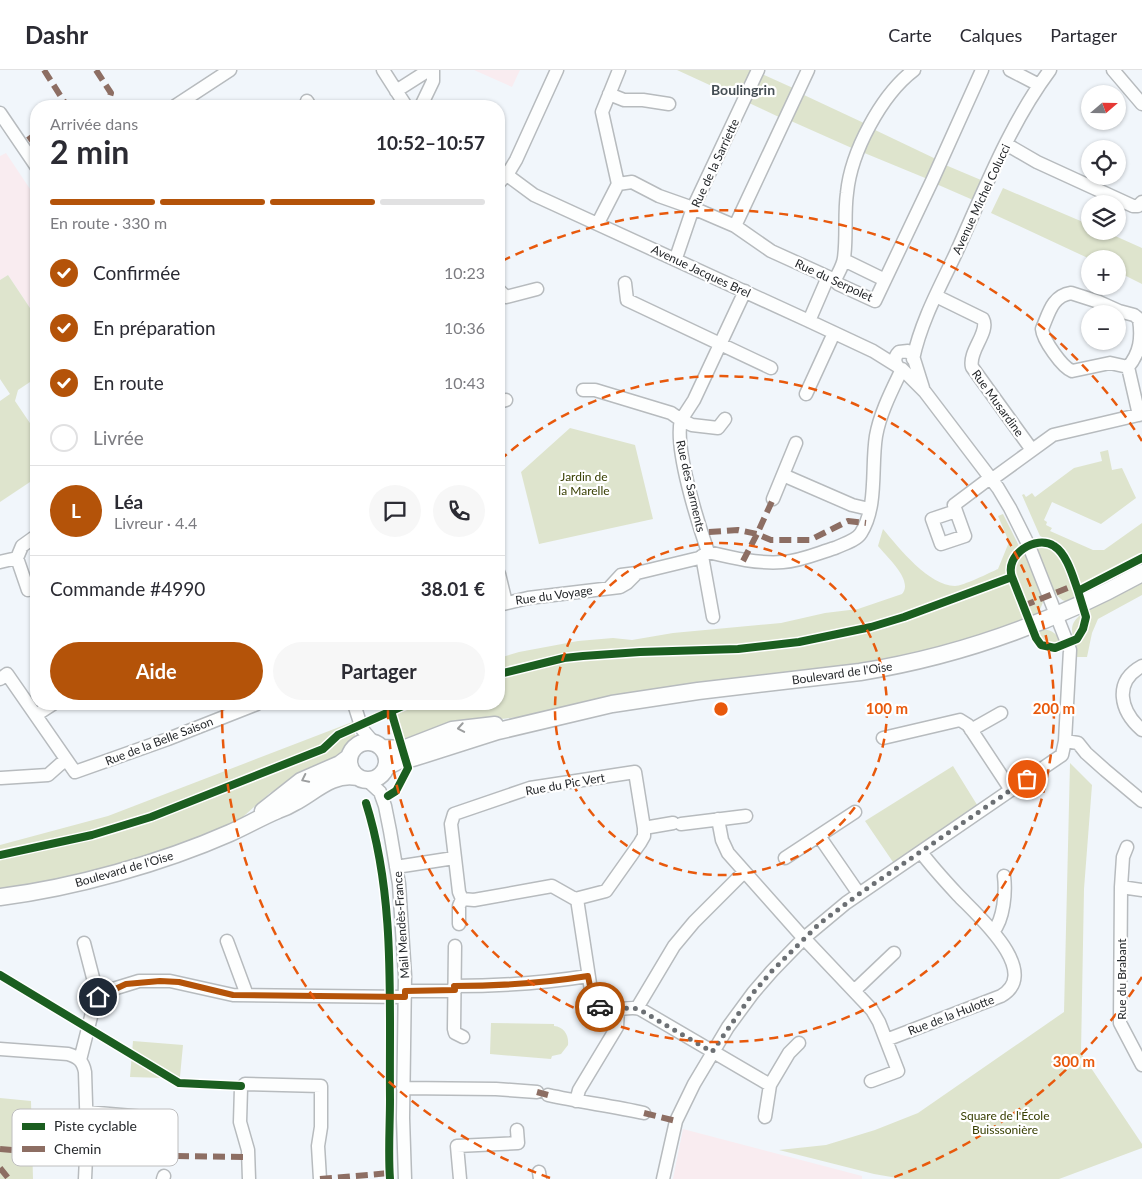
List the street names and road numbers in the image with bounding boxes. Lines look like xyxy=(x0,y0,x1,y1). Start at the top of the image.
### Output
street label: Rue de la Sarriette xyxy=(688,116,742,210)
street label: Avenue Michel Colucci xyxy=(949,141,1013,256)
street label: Avenue Jacques Brel xyxy=(649,241,753,301)
street label: Rue du Serpolet xyxy=(793,255,876,305)
street label: Rue Musardine xyxy=(969,367,1027,439)
street label: Rue des Sarments xyxy=(673,439,709,533)
street label: Rue du Voyage xyxy=(514,582,594,608)
street label: Boulevard de l'Oise xyxy=(791,659,893,687)
street label: Rue de la Belle Saison xyxy=(103,713,215,769)
street label: Rue du Pic Vert xyxy=(524,770,607,798)
street label: Boulevard de l'Oise xyxy=(73,848,175,890)
street label: Mail Mendès-France xyxy=(390,871,412,979)
street label: Rue du Brabant xyxy=(1114,938,1129,1020)
street label: Rue de la Hulotte xyxy=(906,992,996,1038)

